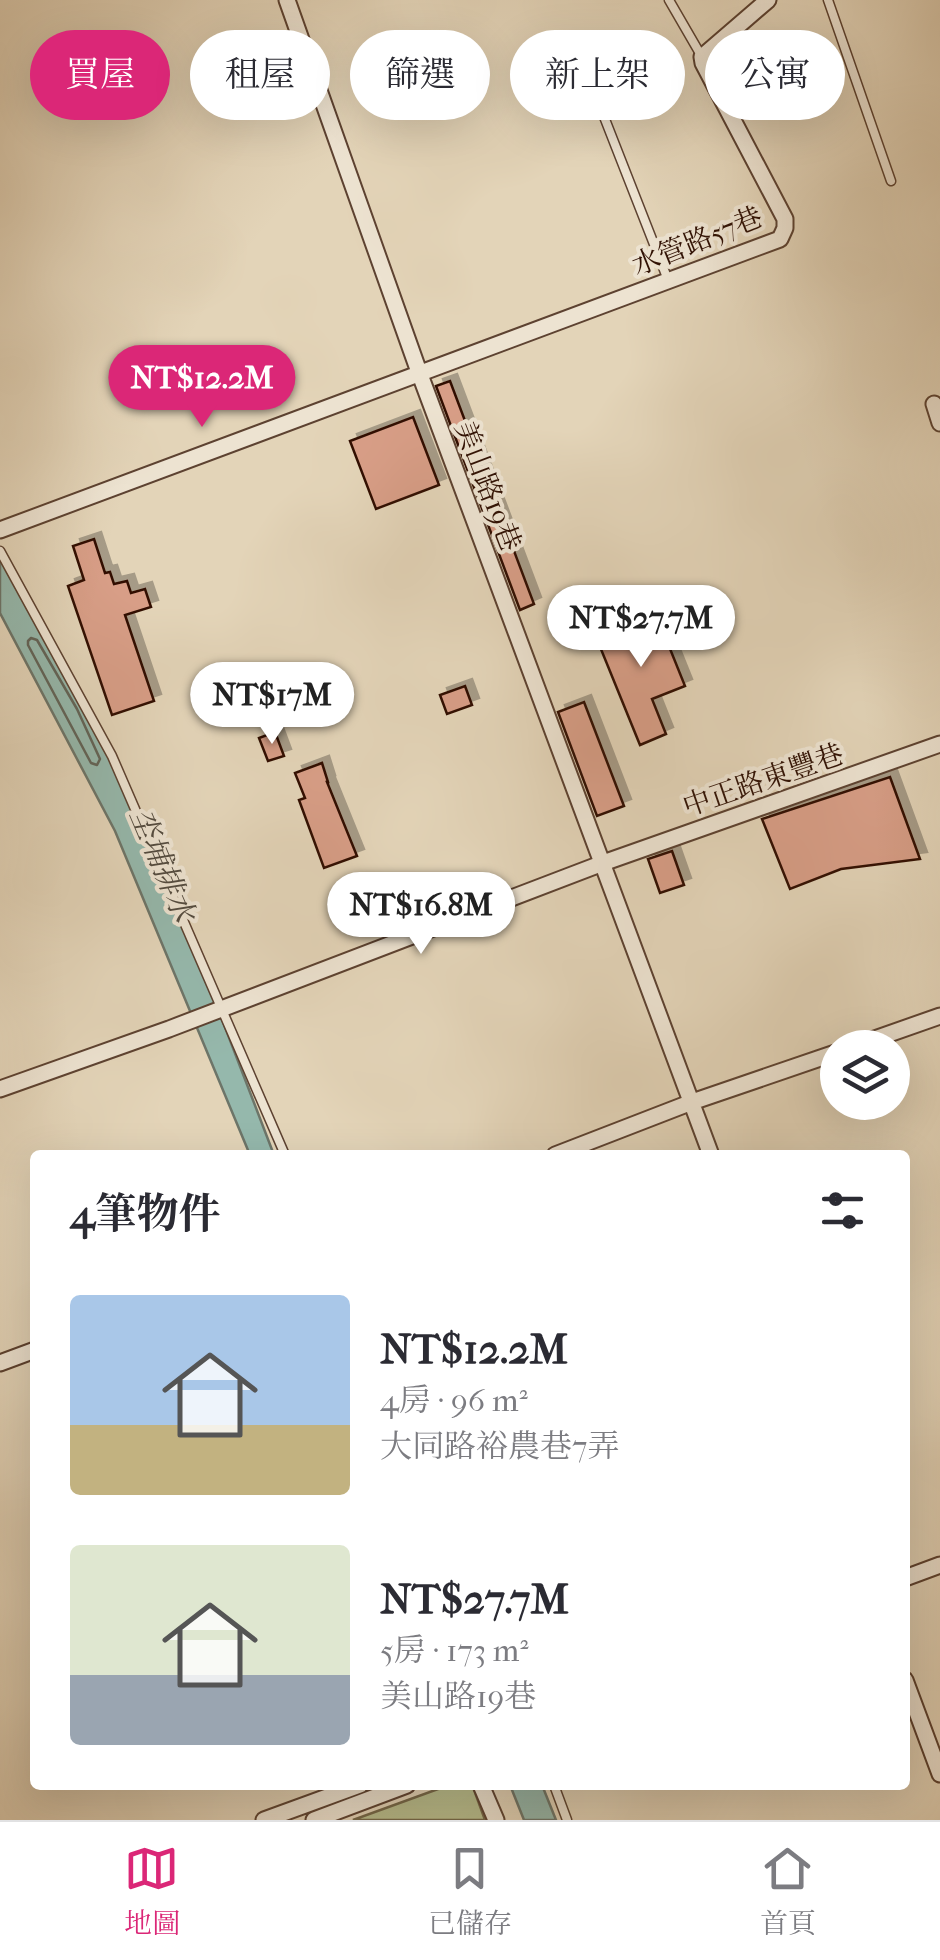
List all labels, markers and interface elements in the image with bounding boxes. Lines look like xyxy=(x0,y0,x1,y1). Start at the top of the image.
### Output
chip: 買屋 xyxy=(30,30,170,120)
chip: 租屋 xyxy=(190,30,330,120)
chip: 篩選 xyxy=(350,30,490,120)
chip: 新上架 xyxy=(510,30,685,120)
chip: 公寓 xyxy=(705,30,845,120)
street label: 水管路57巷 xyxy=(627,200,767,282)
pin: NT$12.2M xyxy=(99,345,305,430)
text: NT$12.2M xyxy=(130,359,274,396)
street label: 美山路19巷 xyxy=(448,416,528,556)
pin: NT$27.7M xyxy=(538,585,744,670)
text: NT$27.7M xyxy=(569,599,713,636)
pin: NT$17M xyxy=(191,662,353,747)
text: NT$17M xyxy=(212,676,332,713)
street label: 中正路東豐巷 xyxy=(678,737,848,823)
water label: 坔埔排水 xyxy=(122,803,203,930)
pin: NT$16.8M xyxy=(318,872,524,957)
text: NT$16.8M xyxy=(349,886,493,923)
map controls xyxy=(820,1030,910,1120)
button: layers xyxy=(820,1030,910,1120)
icon: filters xyxy=(815,1183,870,1238)
text: 4筆物件 xyxy=(70,1190,221,1239)
text: NT$12.2M xyxy=(380,1325,568,1374)
icon: home xyxy=(150,1335,270,1455)
text: 4房 · 96 m² xyxy=(380,1382,528,1419)
text: 大同路裕農巷7弄 xyxy=(380,1428,619,1465)
text: NT$27.7M xyxy=(380,1575,569,1624)
icon: home xyxy=(150,1585,270,1705)
text: 5房 · 173 m² xyxy=(380,1632,529,1669)
text: 美山路19巷 xyxy=(380,1678,536,1715)
tab: 地圖 xyxy=(124,1841,180,1941)
tab: 已儲存 xyxy=(428,1841,512,1941)
tab: 首頁 xyxy=(760,1841,816,1941)

